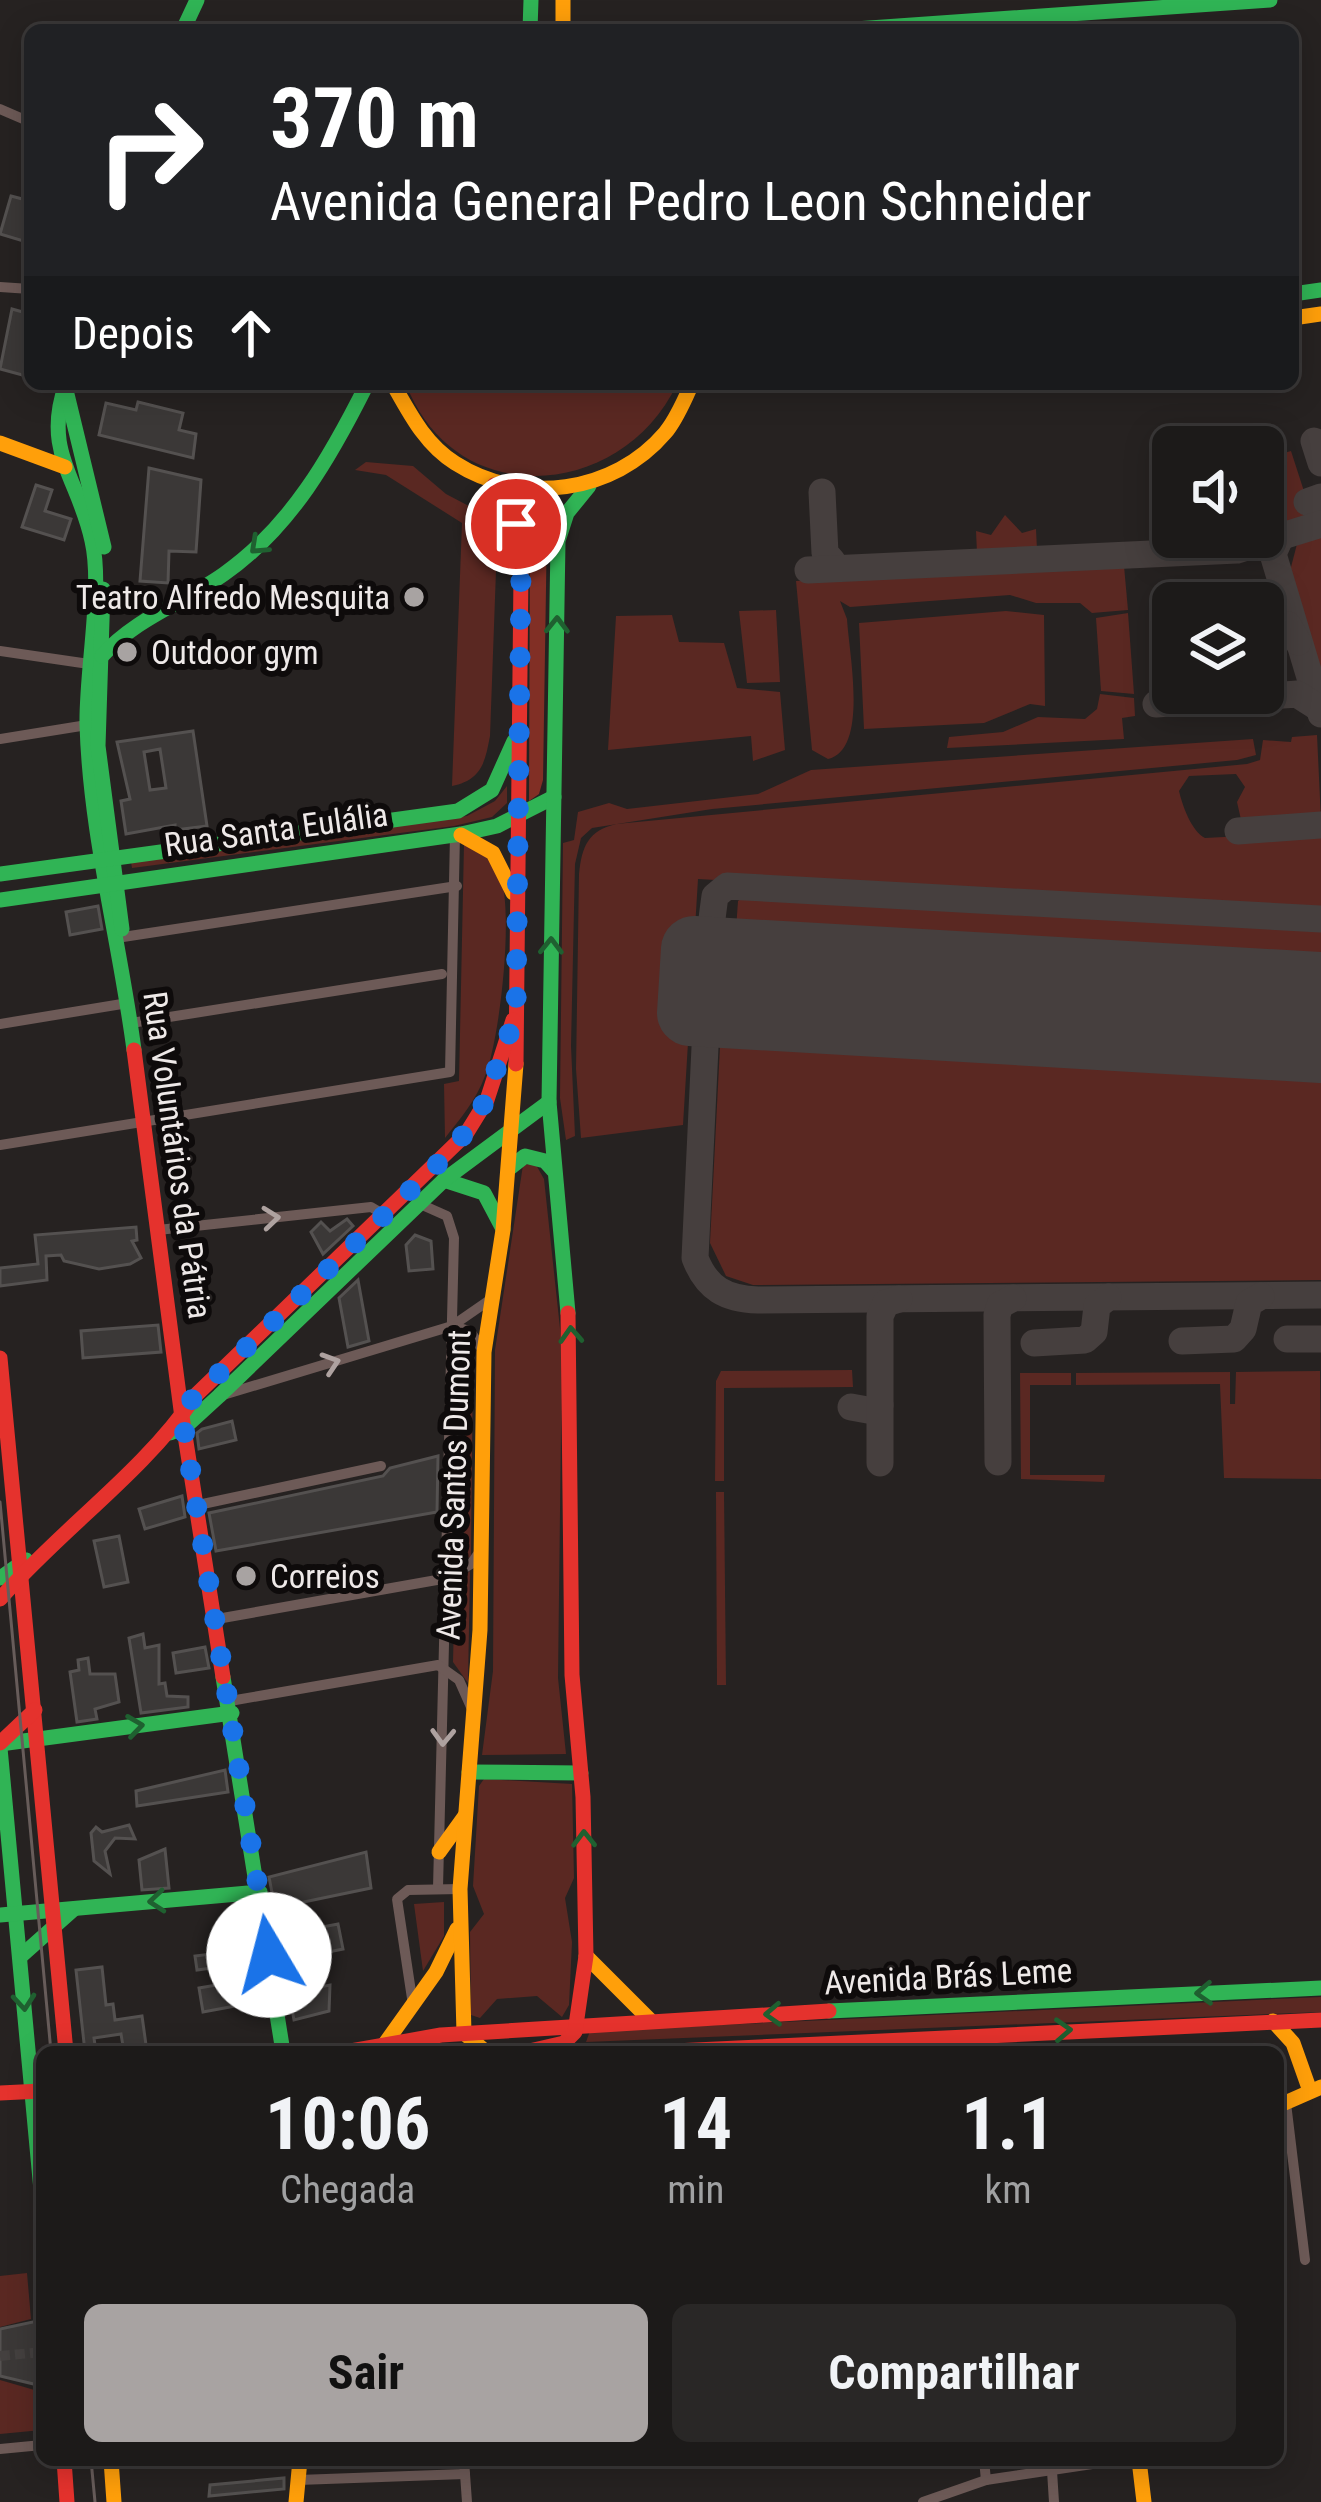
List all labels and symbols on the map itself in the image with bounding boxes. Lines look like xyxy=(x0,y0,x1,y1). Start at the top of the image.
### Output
pin xyxy=(465,473,567,575)
one-way arrow xyxy=(251,531,272,553)
place label: Teatro Alfredo Mesquita xyxy=(76,578,390,617)
marker: Teatro Alfredo Mesquita xyxy=(401,584,427,610)
one-way arrow xyxy=(544,615,570,634)
place label: Outdoor gym xyxy=(151,633,319,672)
marker: Outdoor gym xyxy=(114,639,140,665)
street label: Rua Santa Eulália xyxy=(162,795,390,864)
one-way arrow xyxy=(538,936,564,955)
street label: Rua Voluntários da Pátria xyxy=(135,989,220,1321)
one-way arrow xyxy=(262,1206,281,1231)
one-way arrow xyxy=(558,1325,584,1344)
street label: Avenida Santos Dumont xyxy=(429,1329,478,1641)
one-way arrow xyxy=(320,1352,341,1377)
place label: Correios xyxy=(270,1557,380,1596)
marker: Correios xyxy=(233,1563,259,1589)
one-way arrow xyxy=(125,1713,144,1739)
one-way arrow xyxy=(430,1728,456,1747)
one-way arrow xyxy=(571,1829,597,1847)
one-way arrow xyxy=(147,1888,166,1913)
position arrow xyxy=(206,1892,332,2018)
street label: Avenida Brás Leme xyxy=(823,1951,1073,2002)
one-way arrow xyxy=(1194,1980,1213,2006)
one-way arrow xyxy=(11,1993,36,2012)
one-way arrow xyxy=(763,2001,782,2027)
one-way arrow xyxy=(1054,2017,1073,2043)

